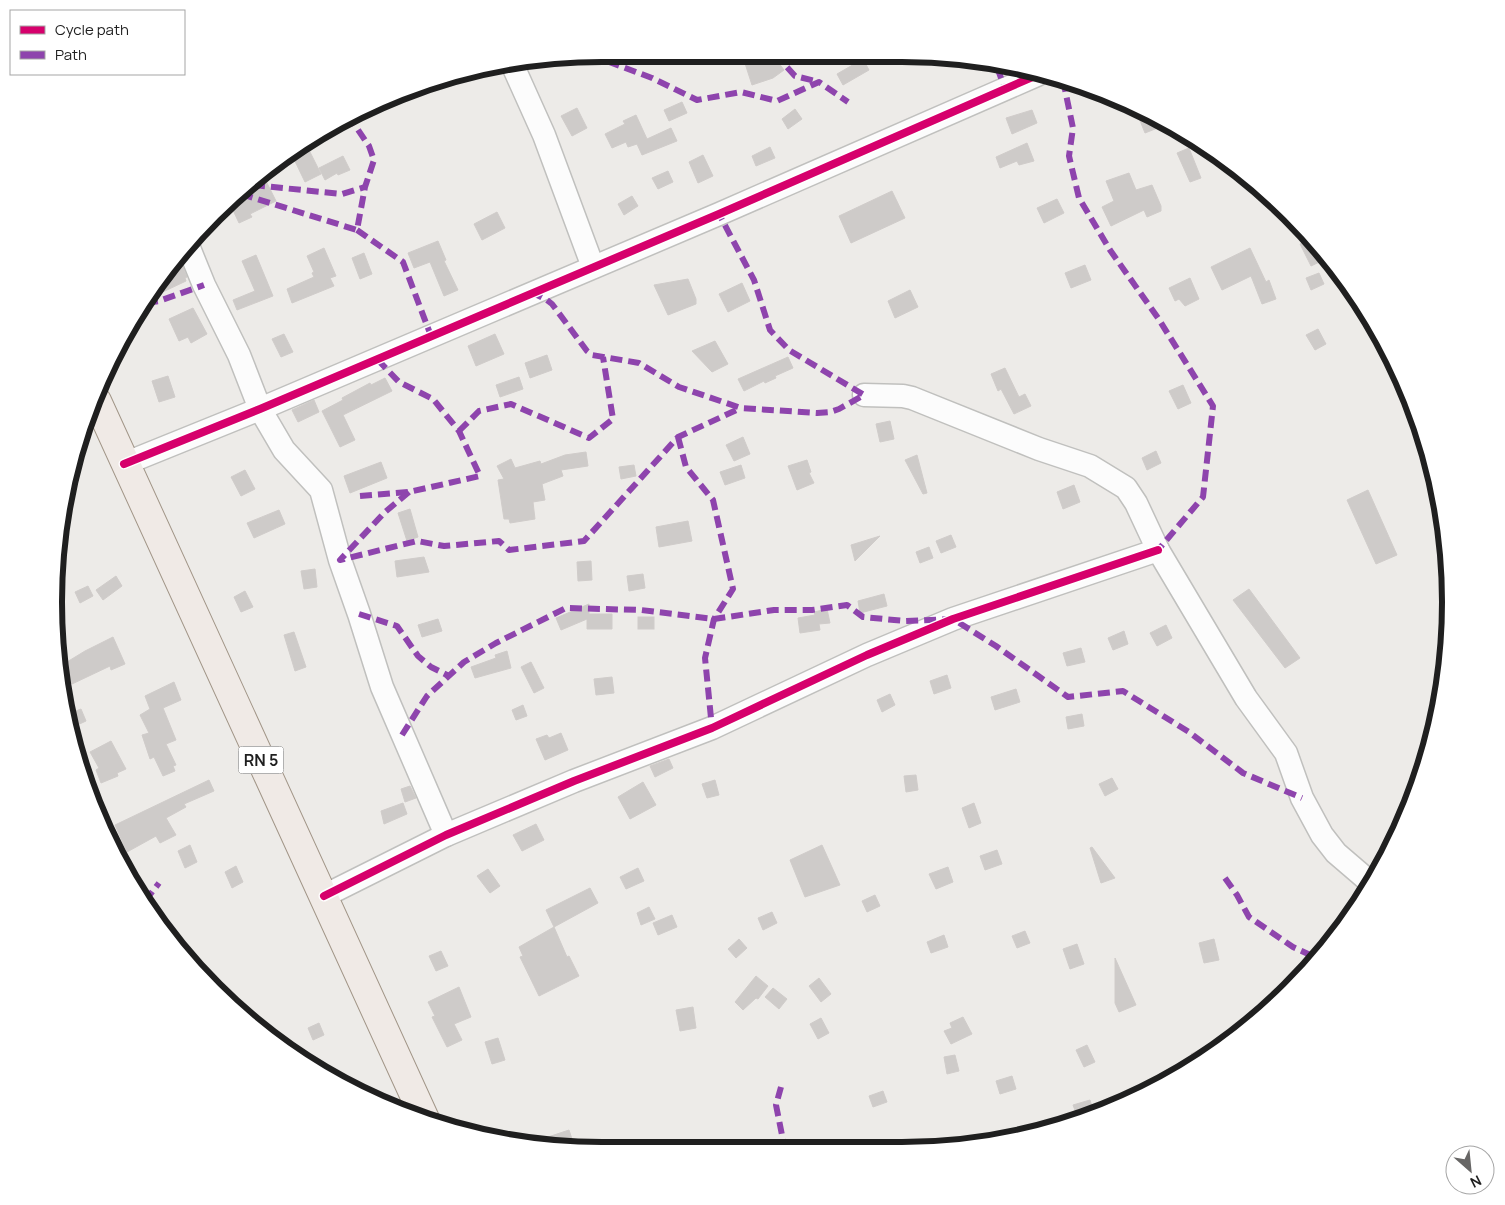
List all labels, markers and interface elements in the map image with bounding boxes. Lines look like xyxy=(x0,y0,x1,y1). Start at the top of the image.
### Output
legend xyxy=(10,10,185,75)
text: Cycle path xyxy=(55,19,129,40)
text: Path xyxy=(55,44,87,65)
road number: RN 5 xyxy=(238,746,284,774)
north arrow xyxy=(1445,1145,1495,1195)
text: N xyxy=(1467,1171,1485,1193)

